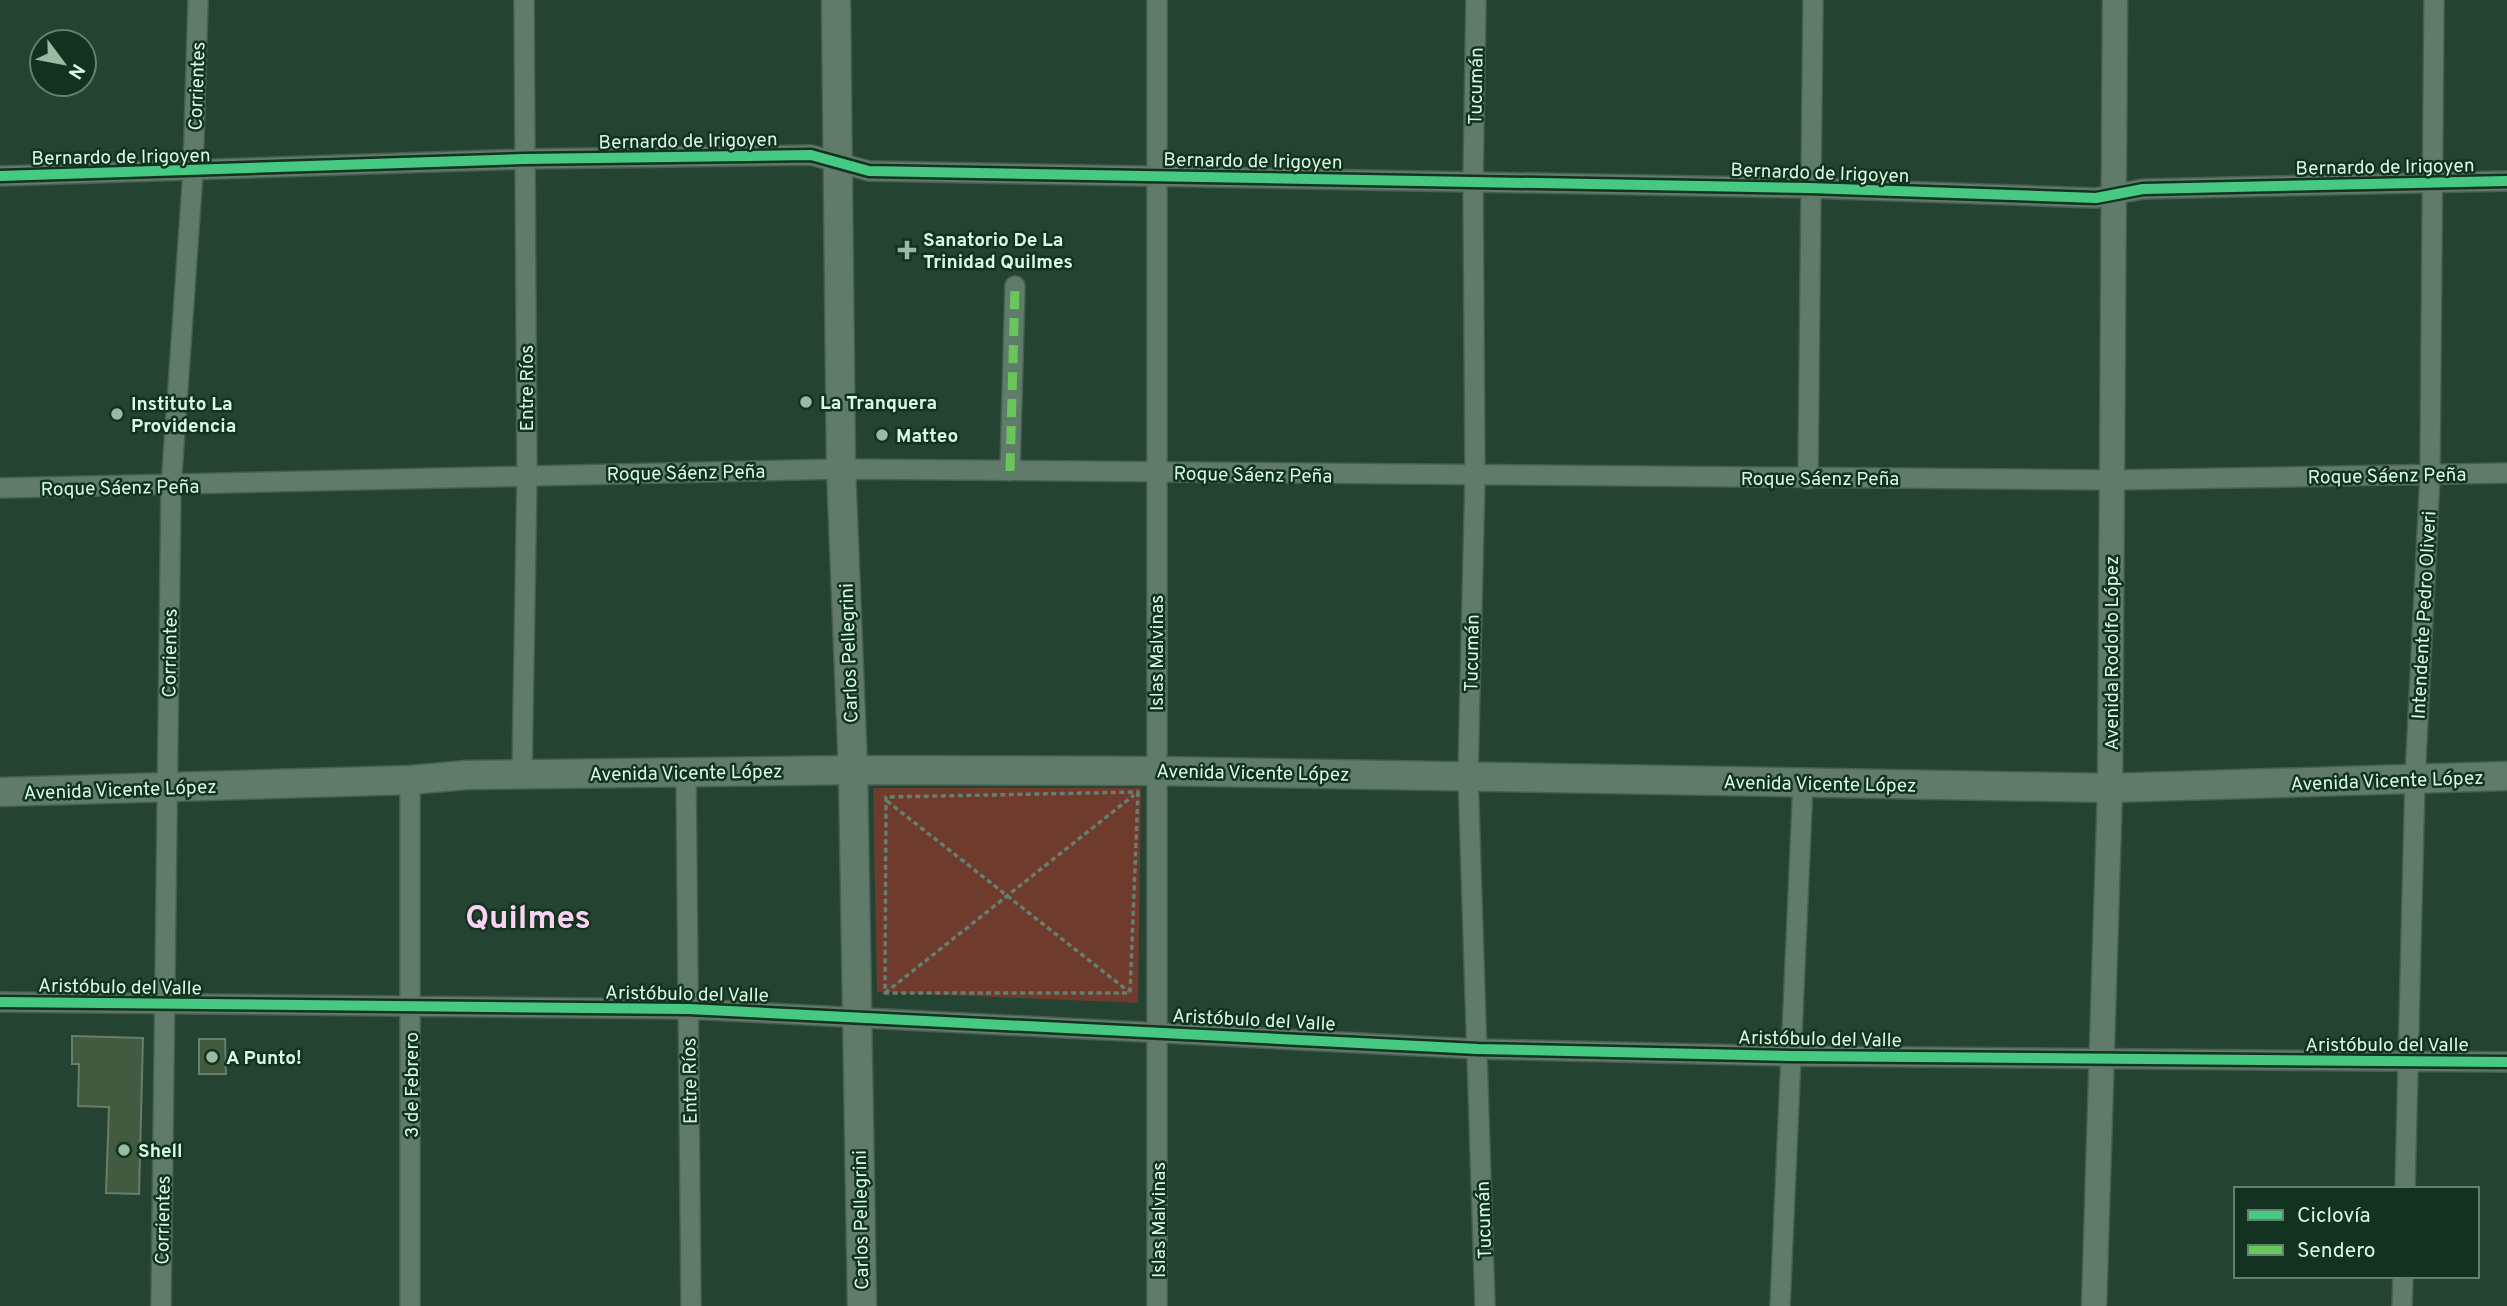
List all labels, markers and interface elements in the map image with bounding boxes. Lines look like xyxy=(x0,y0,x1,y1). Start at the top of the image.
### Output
north arrow xyxy=(28,28,98,98)
street label: Corrientes xyxy=(184,41,212,131)
street label: Tucumán xyxy=(1464,47,1490,125)
text: N xyxy=(62,59,90,83)
street label: Bernardo de Irigoyen xyxy=(598,128,778,156)
street label: Bernardo de Irigoyen xyxy=(31,144,211,172)
street label: Bernardo de Irigoyen xyxy=(1163,148,1343,176)
street label: Bernardo de Irigoyen xyxy=(2295,154,2475,182)
street label: Bernardo de Irigoyen xyxy=(1730,159,1910,189)
place label: Sanatorio De La Trinidad Quilmes xyxy=(923,229,1073,275)
marker: Sanatorio De La Trinidad Quilmes xyxy=(897,240,917,260)
street label: Entre Ríos xyxy=(516,345,540,431)
place label: La Tranquera xyxy=(820,392,937,416)
place label: Instituto La Providencia xyxy=(131,393,236,439)
marker: La Tranquera xyxy=(798,394,814,410)
marker: Instituto La Providencia xyxy=(109,406,125,422)
place label: Matteo xyxy=(896,425,958,449)
marker: Matteo xyxy=(874,427,890,443)
street label: Roque Sáenz Peña xyxy=(606,461,766,487)
street label: Roque Sáenz Peña xyxy=(1173,463,1333,489)
street label: Roque Sáenz Peña xyxy=(2307,464,2467,490)
street label: Roque Sáenz Peña xyxy=(1741,468,1899,492)
street label: Roque Sáenz Peña xyxy=(40,476,200,502)
street label: Intendente Pedro Oliveri xyxy=(2408,510,2442,720)
street label: Avenida Rodolfo López xyxy=(2101,556,2125,750)
street label: Carlos Pellegrini xyxy=(836,583,864,723)
street label: Islas Malvinas xyxy=(1146,595,1170,711)
street label: Corrientes xyxy=(158,608,184,698)
street label: Tucumán xyxy=(1460,614,1486,692)
street label: Avenida Vicente López xyxy=(589,760,783,788)
street label: Avenida Vicente López xyxy=(1156,760,1350,788)
street label: Avenida Vicente López xyxy=(2290,767,2484,797)
street label: Avenida Vicente López xyxy=(1723,771,1917,799)
street label: Avenida Vicente López xyxy=(23,776,217,806)
district label: Quilmes xyxy=(465,899,591,941)
street label: Aristóbulo del Valle xyxy=(38,975,202,1001)
street label: Aristóbulo del Valle xyxy=(605,982,769,1008)
street label: Aristóbulo del Valle xyxy=(1172,1005,1336,1037)
street label: Aristóbulo del Valle xyxy=(1738,1027,1902,1053)
street label: 3 de Febrero xyxy=(401,1032,425,1138)
street label: Aristóbulo del Valle xyxy=(2305,1034,2469,1058)
street label: Entre Ríos xyxy=(678,1038,704,1124)
place label: A Punto! xyxy=(226,1047,302,1071)
marker: A Punto! xyxy=(204,1049,220,1065)
place label: Shell xyxy=(138,1140,183,1164)
marker: Shell xyxy=(116,1142,132,1158)
street label: Carlos Pellegrini xyxy=(849,1150,875,1290)
street label: Islas Malvinas xyxy=(1148,1162,1172,1278)
street label: Corrientes xyxy=(151,1175,177,1265)
street label: Tucumán xyxy=(1472,1181,1498,1259)
legend xyxy=(2234,1187,2479,1278)
text: Ciclovía xyxy=(2297,1203,2371,1230)
text: Sendero xyxy=(2297,1238,2376,1265)

